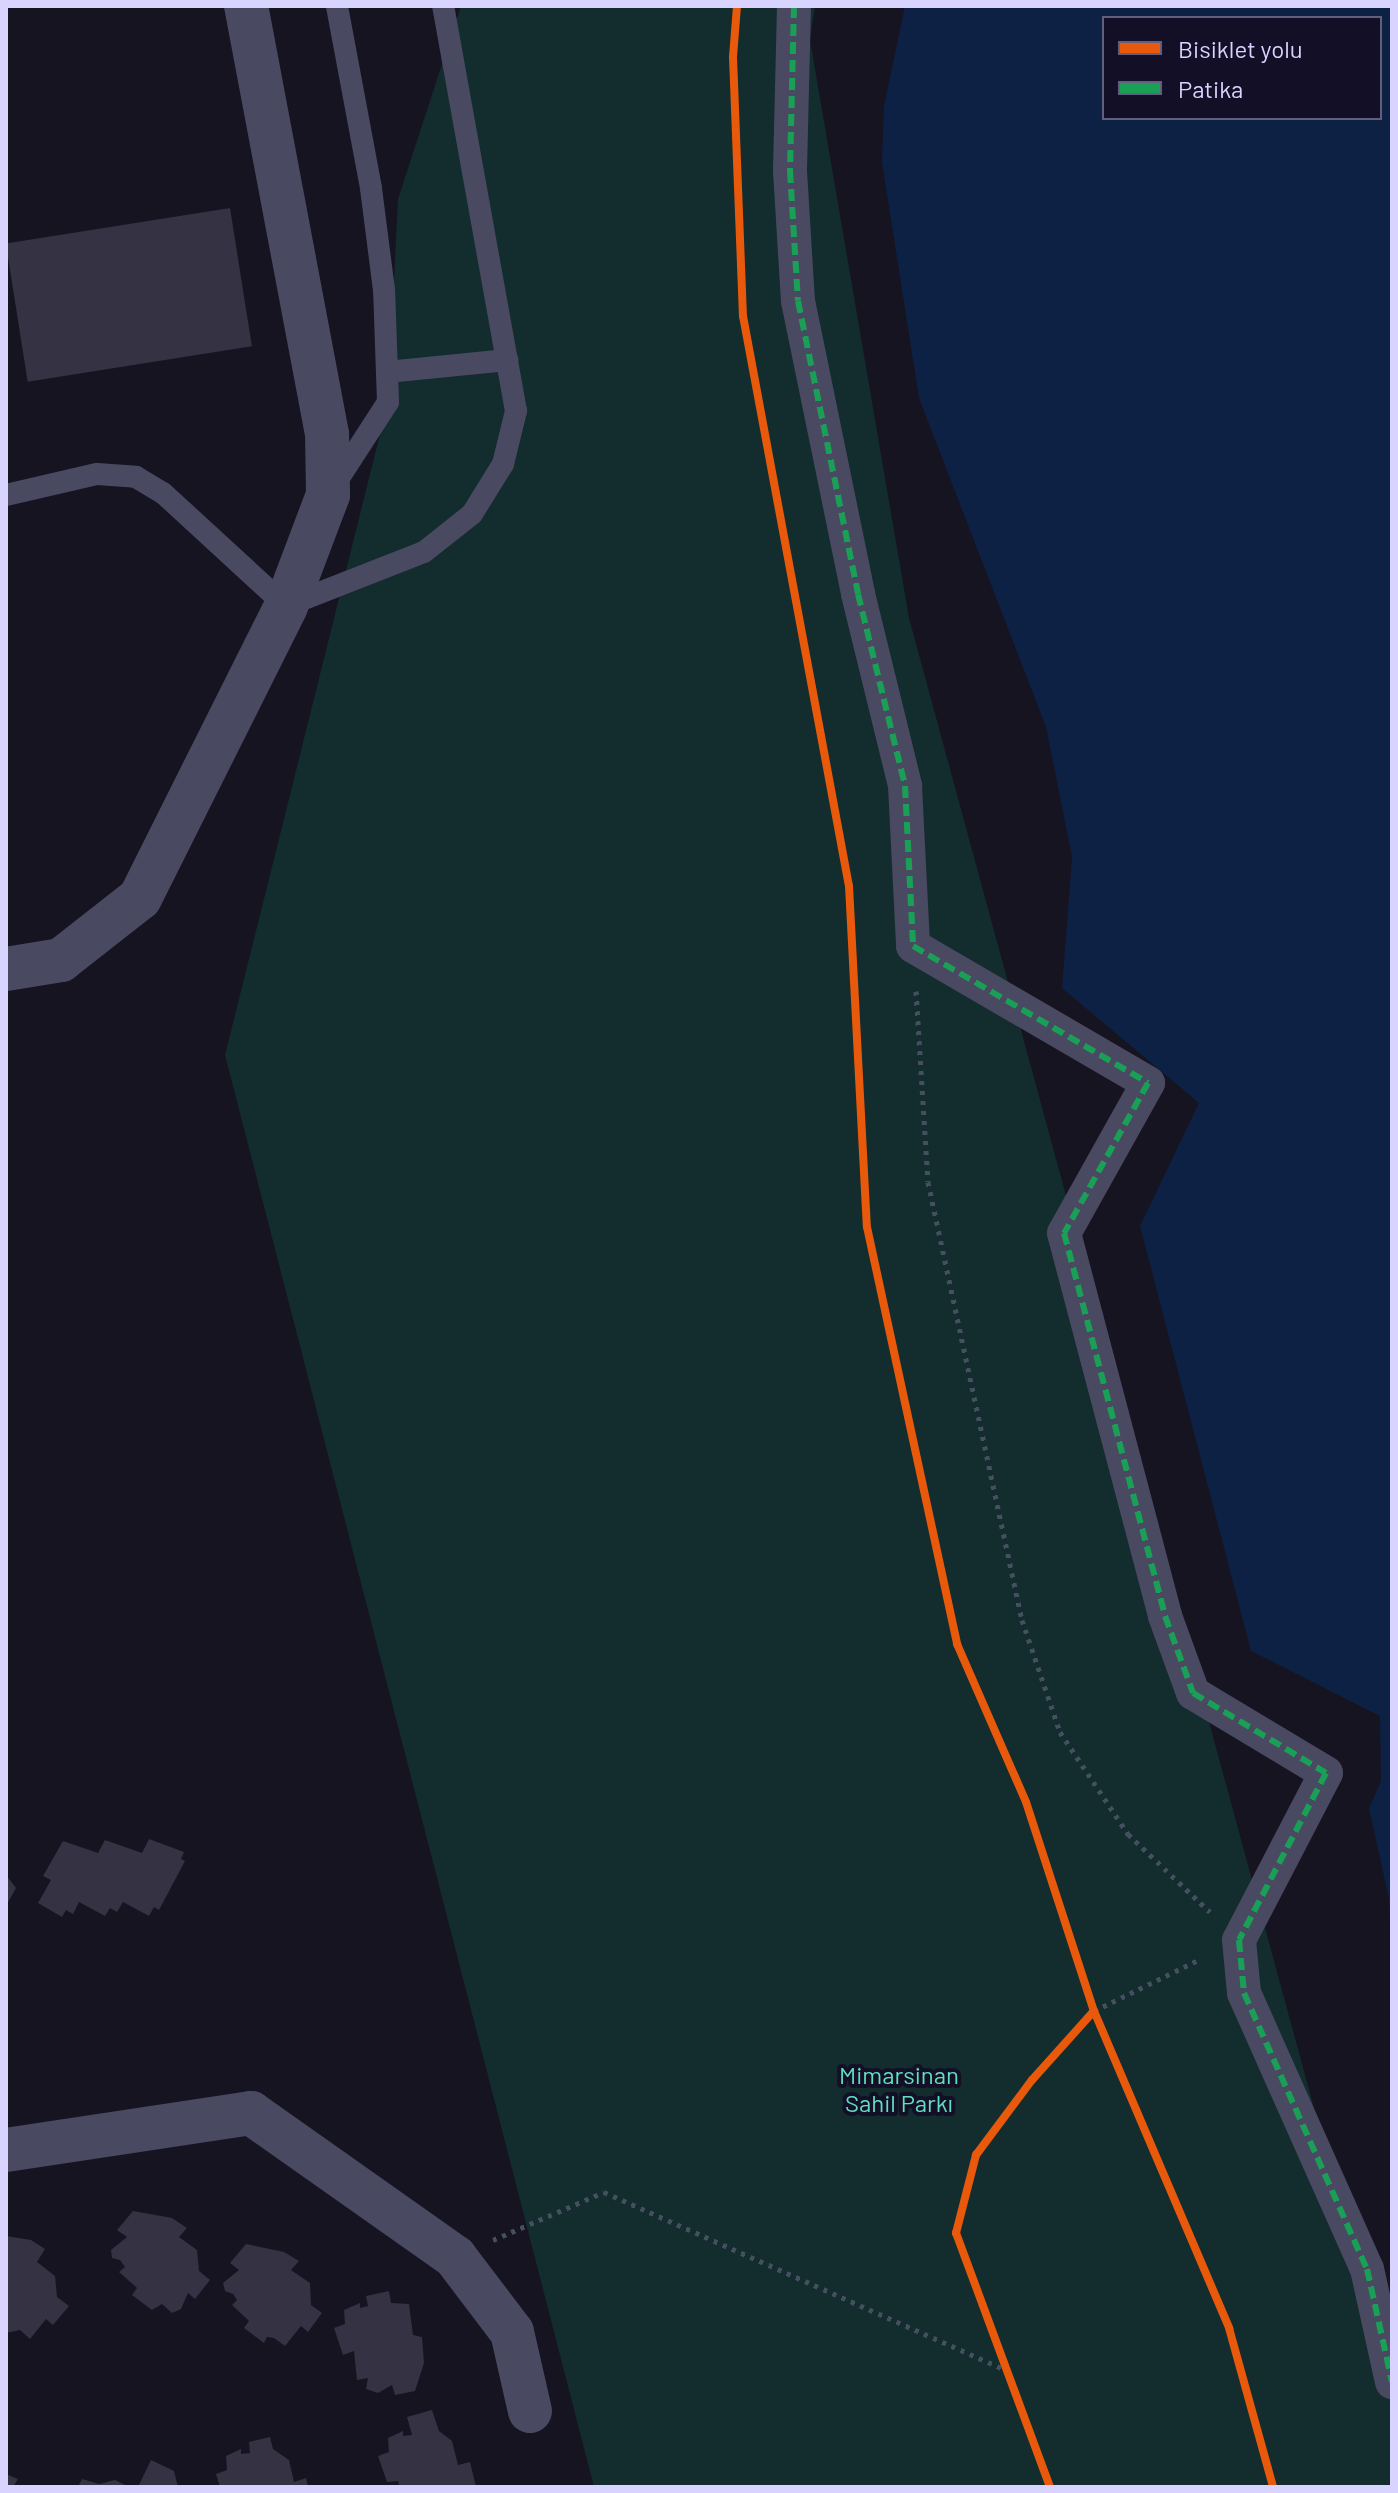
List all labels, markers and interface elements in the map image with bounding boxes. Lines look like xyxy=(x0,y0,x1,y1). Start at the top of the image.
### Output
legend xyxy=(1102,16,1382,120)
text: Bisiklet yolu xyxy=(1178,34,1303,63)
text: Patika xyxy=(1178,74,1243,103)
park label: Mimarsinan Sahil Parkı xyxy=(839,2061,959,2117)

